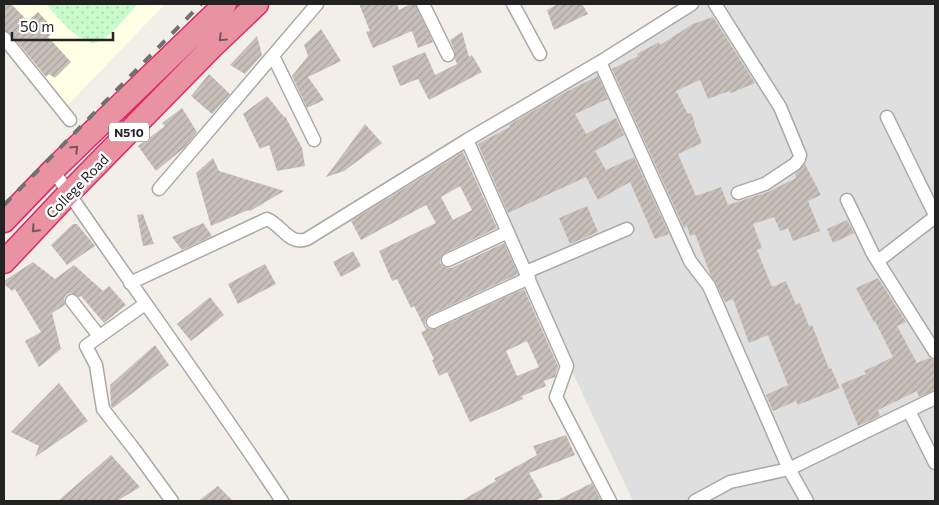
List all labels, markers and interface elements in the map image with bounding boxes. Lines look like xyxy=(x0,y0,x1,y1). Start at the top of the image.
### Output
scale bar xyxy=(12,10,114,42)
text: 50 m xyxy=(20,17,54,35)
one-way arrow xyxy=(219,32,228,41)
road number: N510 xyxy=(109,122,149,142)
one-way arrow xyxy=(69,146,78,155)
street label: College Road xyxy=(42,150,112,222)
one-way arrow xyxy=(32,224,41,233)

